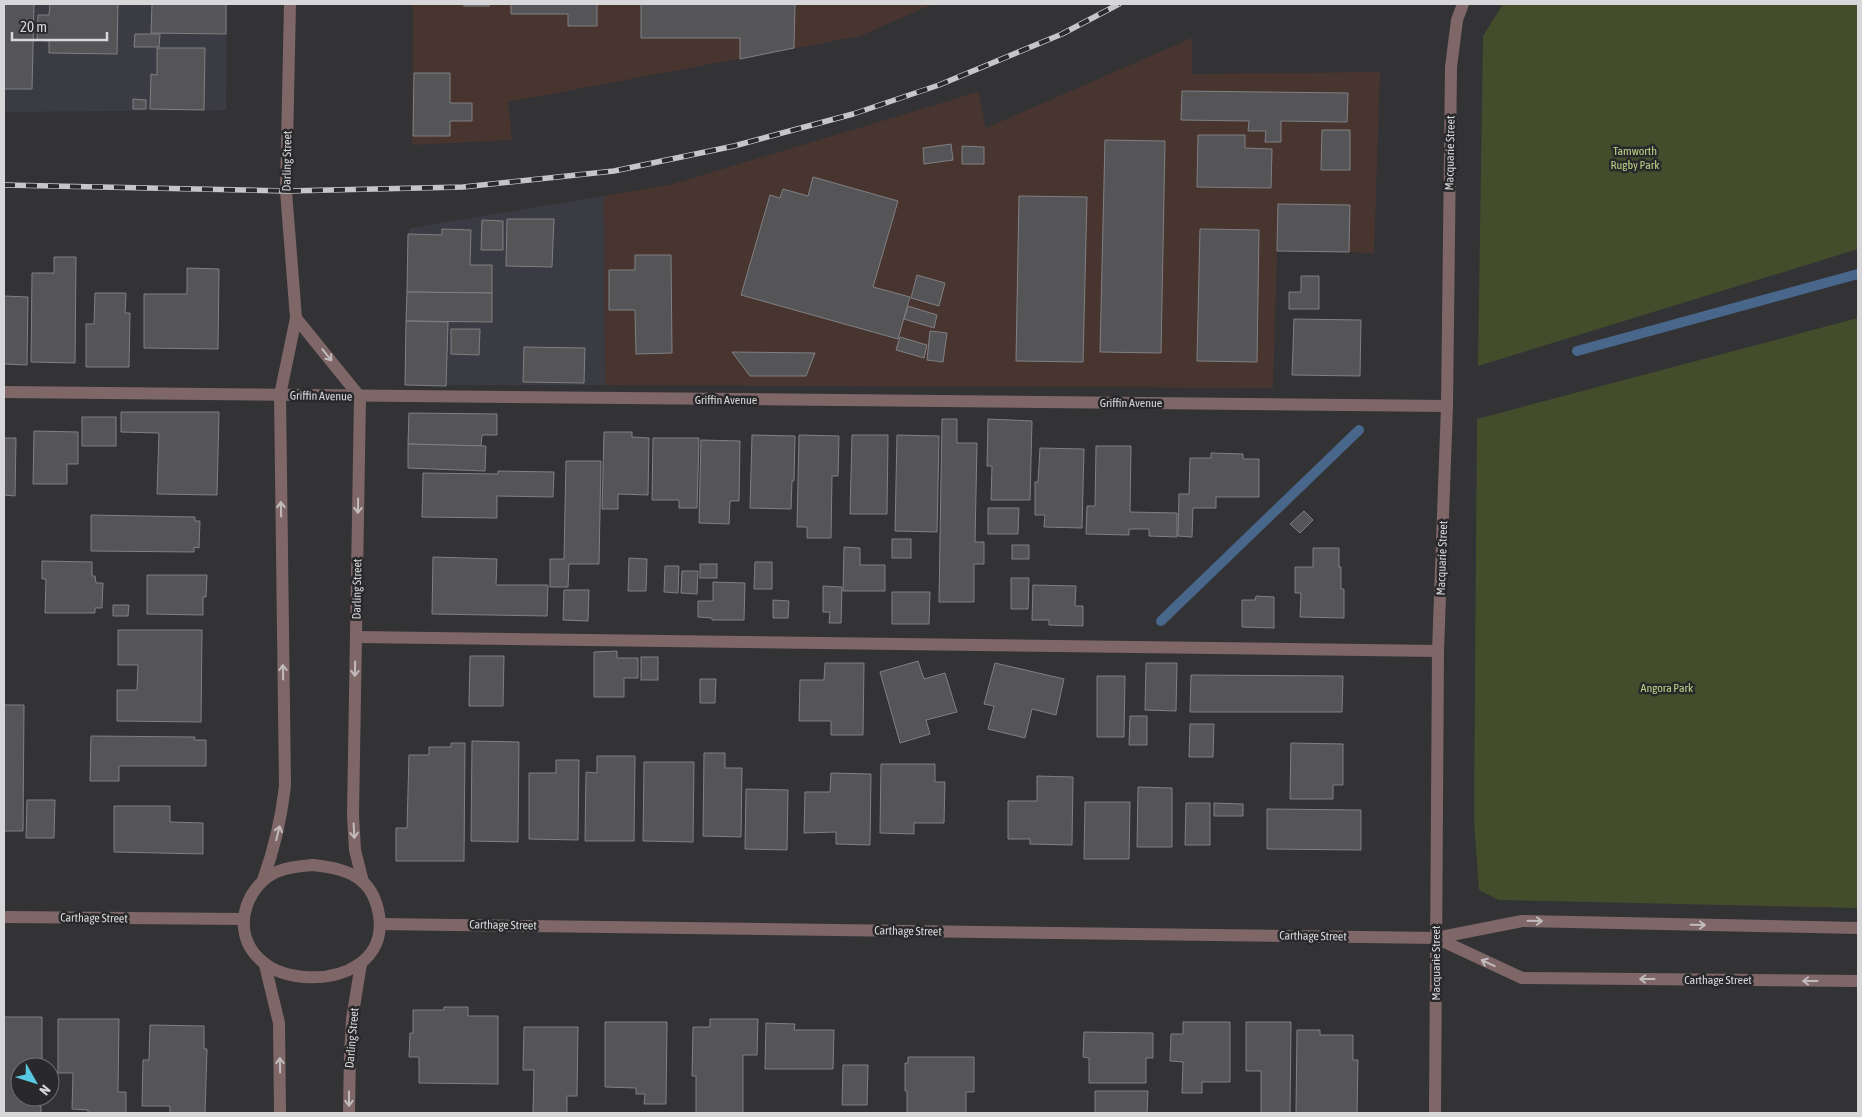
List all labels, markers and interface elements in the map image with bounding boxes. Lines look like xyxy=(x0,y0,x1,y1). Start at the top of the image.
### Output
scale bar xyxy=(12,10,108,42)
text: 20 m xyxy=(20,18,47,35)
street label: Macquarie Street xyxy=(1442,115,1458,191)
street label: Darling Street xyxy=(279,130,295,191)
park label: Tamworth Rugby Park xyxy=(1610,144,1660,172)
one-way arrow xyxy=(321,349,332,362)
street label: Griffin Avenue xyxy=(290,388,352,404)
street label: Griffin Avenue xyxy=(695,393,757,407)
street label: Griffin Avenue xyxy=(1100,396,1162,410)
one-way arrow xyxy=(353,498,363,514)
one-way arrow xyxy=(276,501,286,518)
street label: Macquarie Street xyxy=(1434,520,1450,596)
street label: Darling Street xyxy=(349,558,365,619)
one-way arrow xyxy=(350,660,360,676)
one-way arrow xyxy=(278,664,288,680)
park label: Angora Park xyxy=(1641,681,1694,695)
one-way arrow xyxy=(349,823,358,839)
one-way arrow xyxy=(274,826,283,842)
street label: Carthage Street xyxy=(60,910,128,926)
one-way arrow xyxy=(1527,916,1543,926)
street label: Carthage Street xyxy=(469,917,537,933)
one-way arrow xyxy=(1690,920,1706,930)
street label: Carthage Street xyxy=(874,923,942,939)
street label: Macquarie Street xyxy=(1429,925,1443,1000)
street label: Carthage Street xyxy=(1279,928,1347,944)
one-way arrow xyxy=(1481,957,1496,967)
street label: Carthage Street xyxy=(1684,973,1752,987)
one-way arrow xyxy=(1639,974,1656,984)
one-way arrow xyxy=(1802,976,1818,986)
street label: Darling Street xyxy=(342,1007,362,1069)
north arrow xyxy=(10,1057,60,1107)
one-way arrow xyxy=(275,1057,285,1073)
text: N xyxy=(36,1082,54,1098)
one-way arrow xyxy=(344,1090,354,1107)

